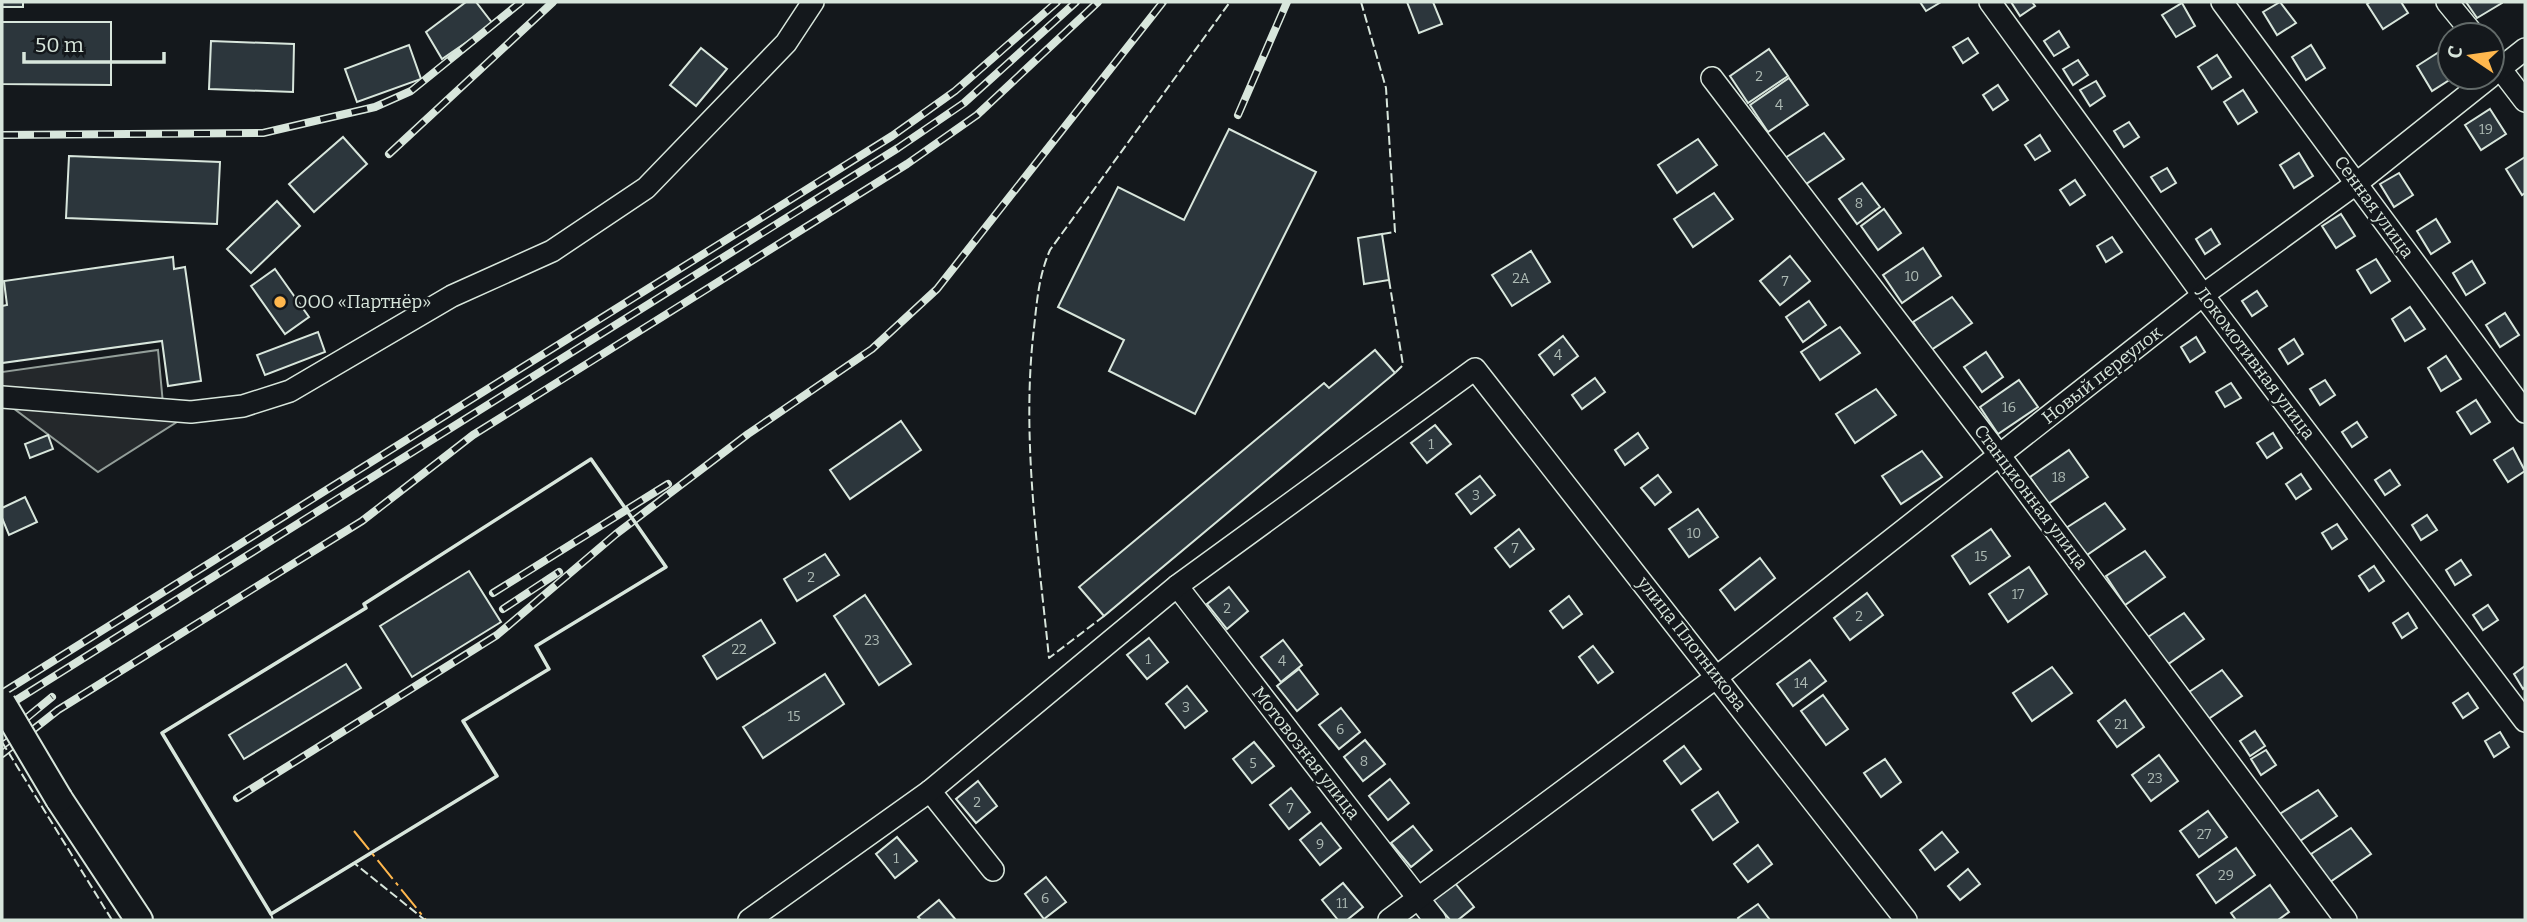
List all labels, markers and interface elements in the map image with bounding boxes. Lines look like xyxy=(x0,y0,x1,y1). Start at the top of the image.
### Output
scale bar xyxy=(24,21,164,65)
north arrow xyxy=(2436,21,2506,91)
text: 50 m xyxy=(35,32,84,58)
text: С xyxy=(2442,44,2467,61)
house number: 2 xyxy=(1755,68,1763,85)
house number: 4 xyxy=(1775,97,1783,114)
house number: 19 xyxy=(2479,121,2493,138)
street label: Сенная улица xyxy=(2329,151,2419,263)
house number: 8 xyxy=(1855,195,1863,212)
house number: 10 xyxy=(1905,268,1919,285)
house number: 2А xyxy=(1512,270,1530,287)
house number: 7 xyxy=(1781,273,1789,290)
street label: Локомотивная улица xyxy=(2190,282,2320,444)
place label: ООО «Партнёр» xyxy=(294,291,431,313)
marker: ООО «Партнёр» xyxy=(272,294,288,310)
street label: Новый переулок xyxy=(2038,321,2167,429)
house number: 4 xyxy=(1554,347,1562,364)
house number: 16 xyxy=(2002,399,2016,416)
street label: Станционная улица xyxy=(1969,420,2093,574)
house number: 1 xyxy=(1428,436,1434,453)
house number: 18 xyxy=(2052,469,2066,486)
house number: 3 xyxy=(1472,487,1480,504)
house number: 10 xyxy=(1687,525,1701,542)
house number: 7 xyxy=(1511,540,1519,557)
house number: 15 xyxy=(1974,548,1988,565)
house number: 2 xyxy=(807,569,815,586)
street label: улица Плотникова xyxy=(1632,572,1751,716)
house number: 17 xyxy=(2012,586,2024,603)
house number: 2 xyxy=(1223,600,1231,617)
house number: 2 xyxy=(1855,608,1863,625)
house number: 23 xyxy=(864,632,880,649)
house number: 22 xyxy=(731,641,747,658)
house number: 1 xyxy=(1145,651,1151,668)
house number: 4 xyxy=(1278,653,1286,670)
house number: 14 xyxy=(1794,675,1808,692)
street label: Мотовозная улица xyxy=(1247,682,1365,824)
house number: 3 xyxy=(1182,699,1190,716)
house number: 15 xyxy=(787,708,801,725)
house number: 21 xyxy=(2114,716,2128,733)
house number: 6 xyxy=(1336,721,1344,738)
house number: 8 xyxy=(1360,753,1368,770)
house number: 5 xyxy=(1249,755,1257,772)
house number: 23 xyxy=(2147,770,2163,787)
house number: 2 xyxy=(973,794,981,811)
house number: 7 xyxy=(1286,800,1294,817)
house number: 27 xyxy=(2197,826,2211,843)
house number: 9 xyxy=(1316,836,1324,853)
house number: 1 xyxy=(893,850,899,867)
house number: 29 xyxy=(2218,867,2234,884)
house number: 6 xyxy=(1041,890,1049,907)
house number: 11 xyxy=(1336,895,1348,912)

